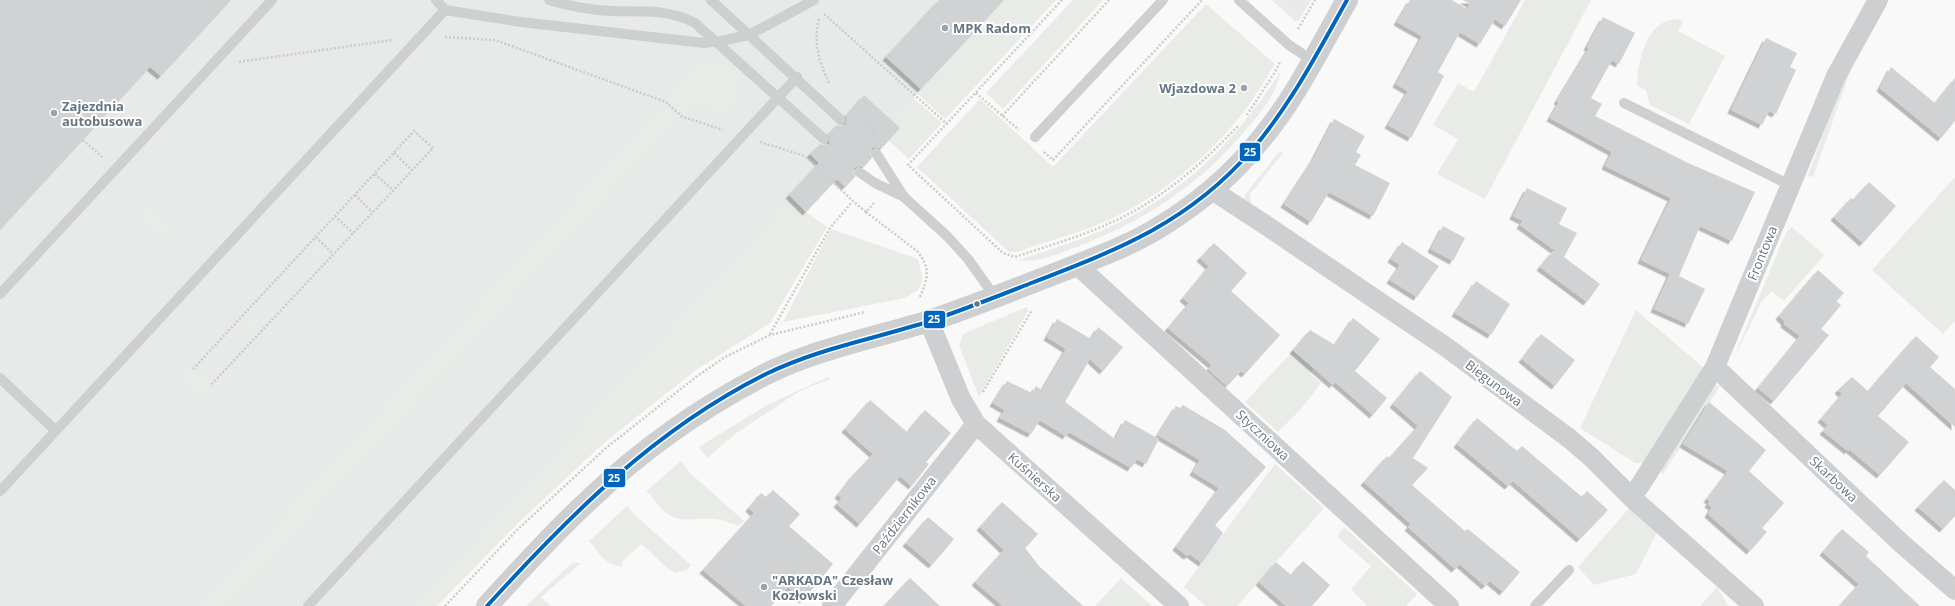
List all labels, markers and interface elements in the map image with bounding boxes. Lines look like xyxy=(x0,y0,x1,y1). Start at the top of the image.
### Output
place label: MPK Radom xyxy=(953,19,1031,37)
marker: MPK Radom xyxy=(940,23,950,33)
place label: Wjazdowa 2 xyxy=(1159,79,1237,97)
marker: Wjazdowa 2 xyxy=(1239,83,1249,93)
place label: Zajezdnia autobusowa xyxy=(62,97,142,130)
marker: Zajezdnia autobusowa xyxy=(49,108,59,118)
line badge: 25 xyxy=(1239,142,1261,162)
text: 25 xyxy=(1244,144,1256,159)
street label: Frontowa xyxy=(1743,223,1781,283)
unlabelled marker xyxy=(972,299,982,309)
line badge: 25 xyxy=(923,310,946,329)
text: 25 xyxy=(928,311,940,326)
street label: Biegunowa xyxy=(1462,356,1526,410)
street label: Styczniowa xyxy=(1232,406,1294,464)
street label: Kuśnierska xyxy=(1004,448,1066,506)
street label: Skarbowa xyxy=(1806,452,1862,506)
line badge: 25 xyxy=(603,468,626,488)
text: 25 xyxy=(608,470,620,485)
street label: Październikowa xyxy=(868,472,940,558)
place label: "ARKADA" Czesław Kozłowski xyxy=(772,571,893,604)
marker: "ARKADA" Czesław Kozłowski xyxy=(759,582,769,592)

